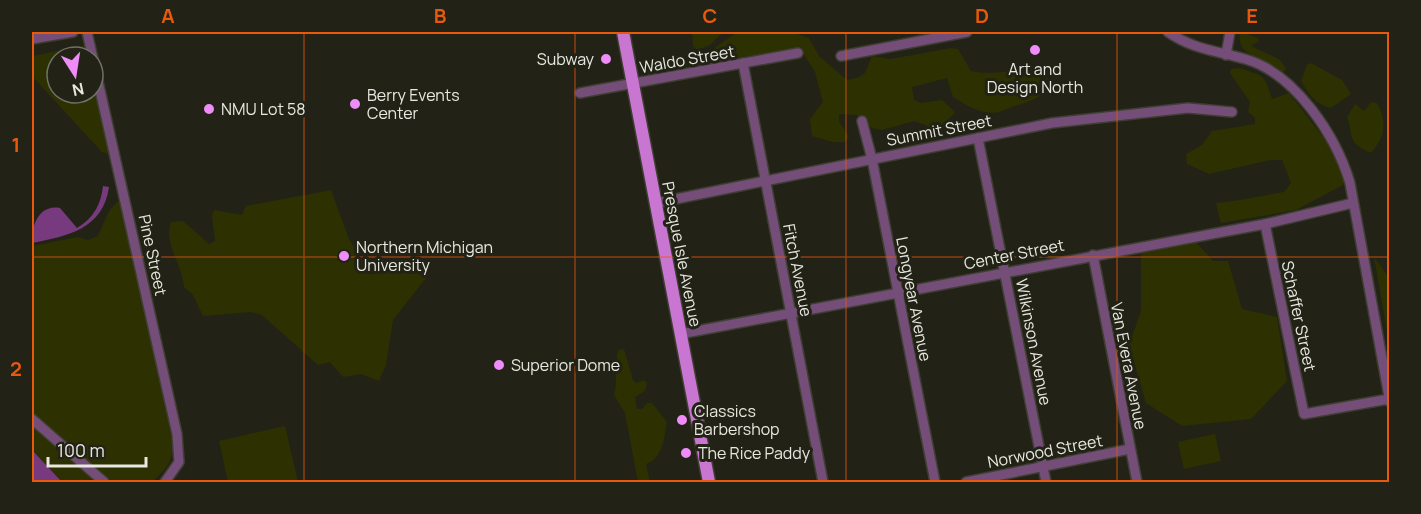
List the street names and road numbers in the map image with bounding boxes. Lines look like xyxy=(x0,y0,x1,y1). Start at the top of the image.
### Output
street label: Waldo Street xyxy=(638,40,736,78)
street label: Summit Street xyxy=(884,109,994,151)
street label: Presque Isle Avenue xyxy=(657,179,707,329)
street label: Pine Street xyxy=(134,212,172,298)
street label: Fitch Avenue xyxy=(778,222,818,318)
street label: Center Street xyxy=(962,234,1066,274)
street label: Longyear Avenue xyxy=(891,235,937,363)
street label: Schaffer Street xyxy=(1277,259,1321,373)
street label: Wilkinson Avenue xyxy=(1011,277,1057,407)
street label: Van Evera Avenue xyxy=(1106,301,1152,431)
street label: Norwood Street xyxy=(986,429,1104,473)

